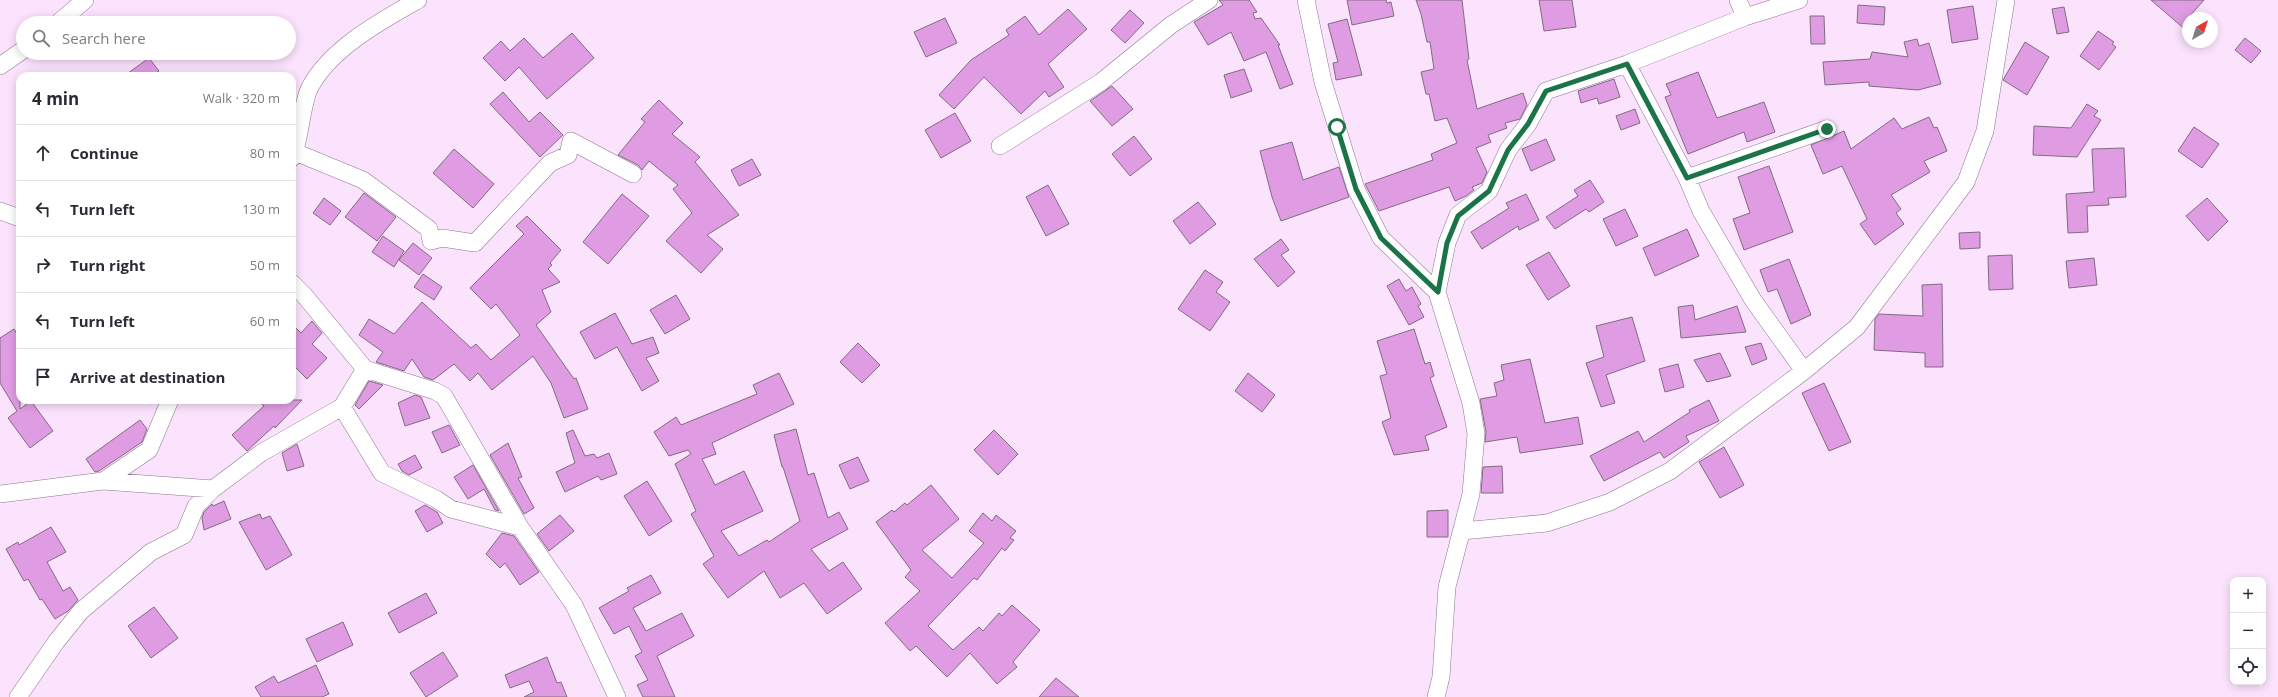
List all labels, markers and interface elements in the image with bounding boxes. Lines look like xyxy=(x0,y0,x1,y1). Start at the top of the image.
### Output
north arrow xyxy=(2182,12,2218,48)
search box xyxy=(16,16,296,60)
icon: search xyxy=(30,27,52,49)
text: Search here xyxy=(62,28,146,48)
text: 4 min xyxy=(32,87,79,110)
text: Walk · 320 m xyxy=(203,89,280,107)
route start xyxy=(1328,118,1346,136)
route end xyxy=(1818,120,1836,138)
icon: ahead xyxy=(32,142,54,164)
text: Continue xyxy=(70,143,138,163)
text: 80 m xyxy=(250,144,280,162)
icon: left xyxy=(32,198,54,220)
text: Turn left xyxy=(70,199,135,219)
text: 130 m xyxy=(242,200,280,218)
icon: right xyxy=(32,254,54,276)
text: Turn right xyxy=(70,255,145,275)
text: 50 m xyxy=(250,256,280,274)
icon: left xyxy=(32,310,54,332)
text: Turn left xyxy=(70,311,135,331)
text: 60 m xyxy=(250,312,280,330)
icon: arrive xyxy=(32,366,54,388)
text: Arrive at destination xyxy=(70,367,225,387)
map controls xyxy=(2230,577,2266,685)
button: + xyxy=(2230,577,2266,613)
button: − xyxy=(2230,613,2266,649)
button: locate xyxy=(2230,649,2266,685)

